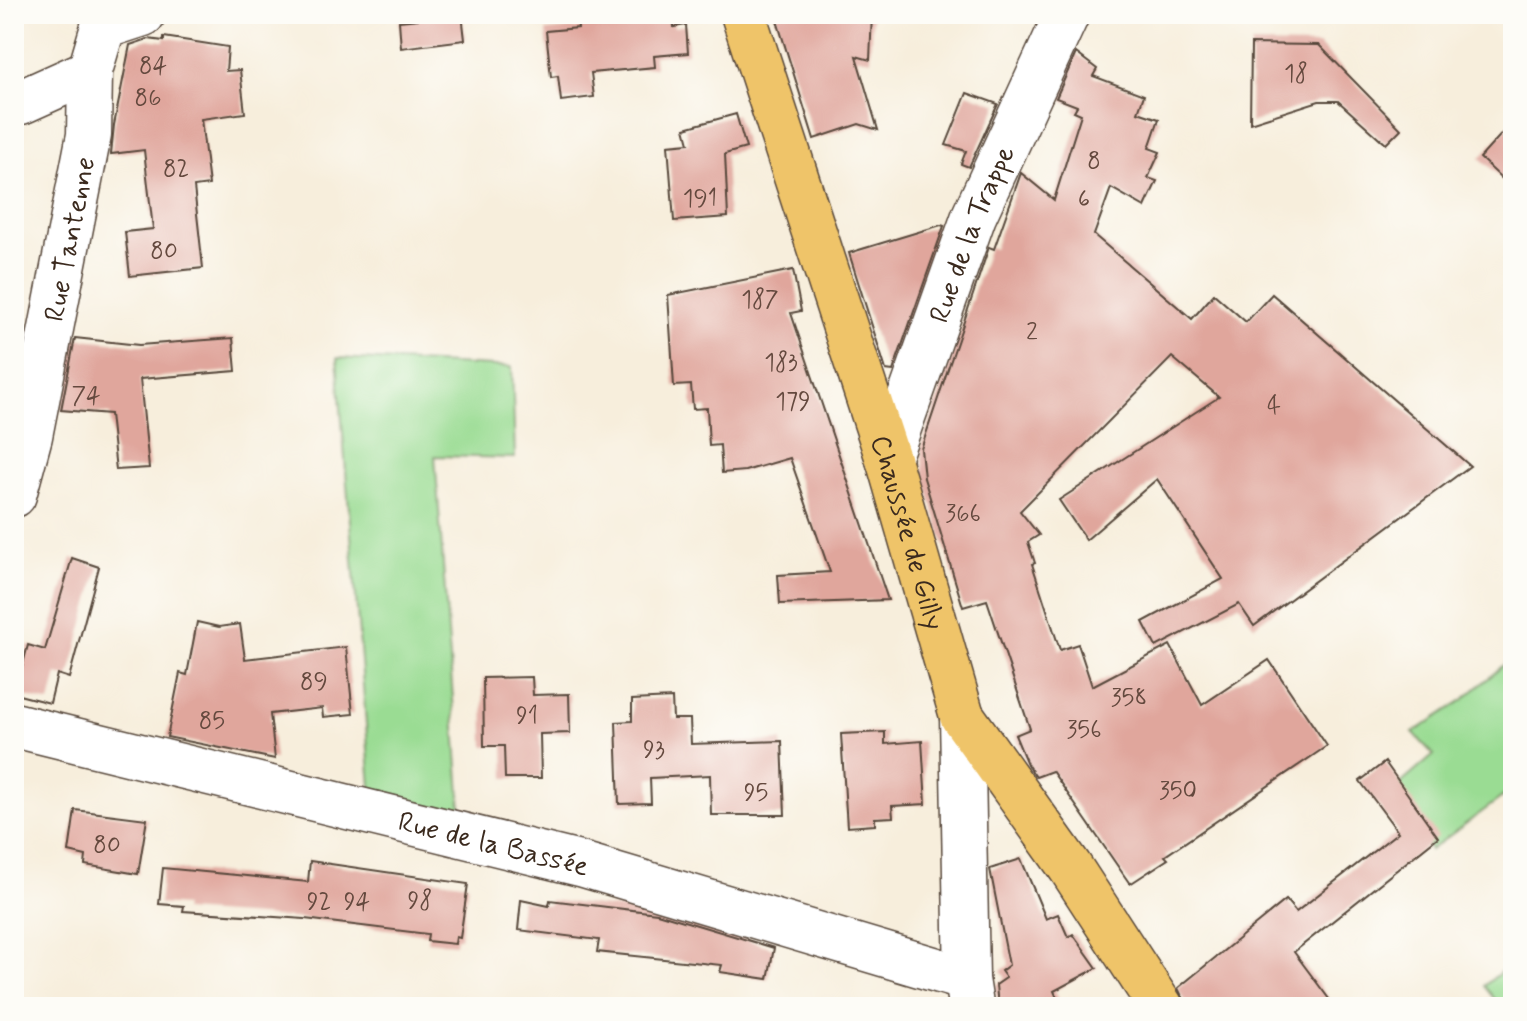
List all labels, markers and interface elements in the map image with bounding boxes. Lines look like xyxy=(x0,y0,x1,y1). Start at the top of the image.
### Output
house number: 84 xyxy=(139,51,167,82)
house number: 18 xyxy=(1284,59,1308,90)
house number: 86 xyxy=(135,83,161,114)
street label: Rue de la Trappe xyxy=(922,140,1025,328)
house number: 8 xyxy=(1087,146,1101,177)
street label: Rue Tantenne xyxy=(37,154,105,325)
house number: 82 xyxy=(163,154,189,185)
house number: 191 xyxy=(683,184,717,215)
house number: 6 xyxy=(1078,184,1090,215)
house number: 80 xyxy=(150,236,178,267)
house number: 187 xyxy=(741,285,779,316)
house number: 2 xyxy=(1026,317,1038,348)
house number: 183 xyxy=(764,348,798,379)
house number: 74 xyxy=(71,381,101,412)
house number: 179 xyxy=(775,387,811,418)
house number: 4 xyxy=(1267,391,1281,422)
street label: Chaussée de Gilly xyxy=(860,431,952,635)
house number: 366 xyxy=(945,499,981,530)
house number: 89 xyxy=(300,667,328,698)
house number: 358 xyxy=(1111,683,1147,714)
house number: 91 xyxy=(516,701,538,732)
house number: 85 xyxy=(199,706,225,737)
house number: 356 xyxy=(1067,715,1101,746)
house number: 93 xyxy=(643,735,665,766)
house number: 350 xyxy=(1159,776,1197,807)
house number: 95 xyxy=(744,778,768,809)
street label: Rue de la Bassée xyxy=(394,804,592,886)
house number: 80 xyxy=(93,830,121,861)
house number: 98 xyxy=(408,886,432,917)
house number: 92 xyxy=(307,887,331,918)
house number: 94 xyxy=(344,887,370,918)

